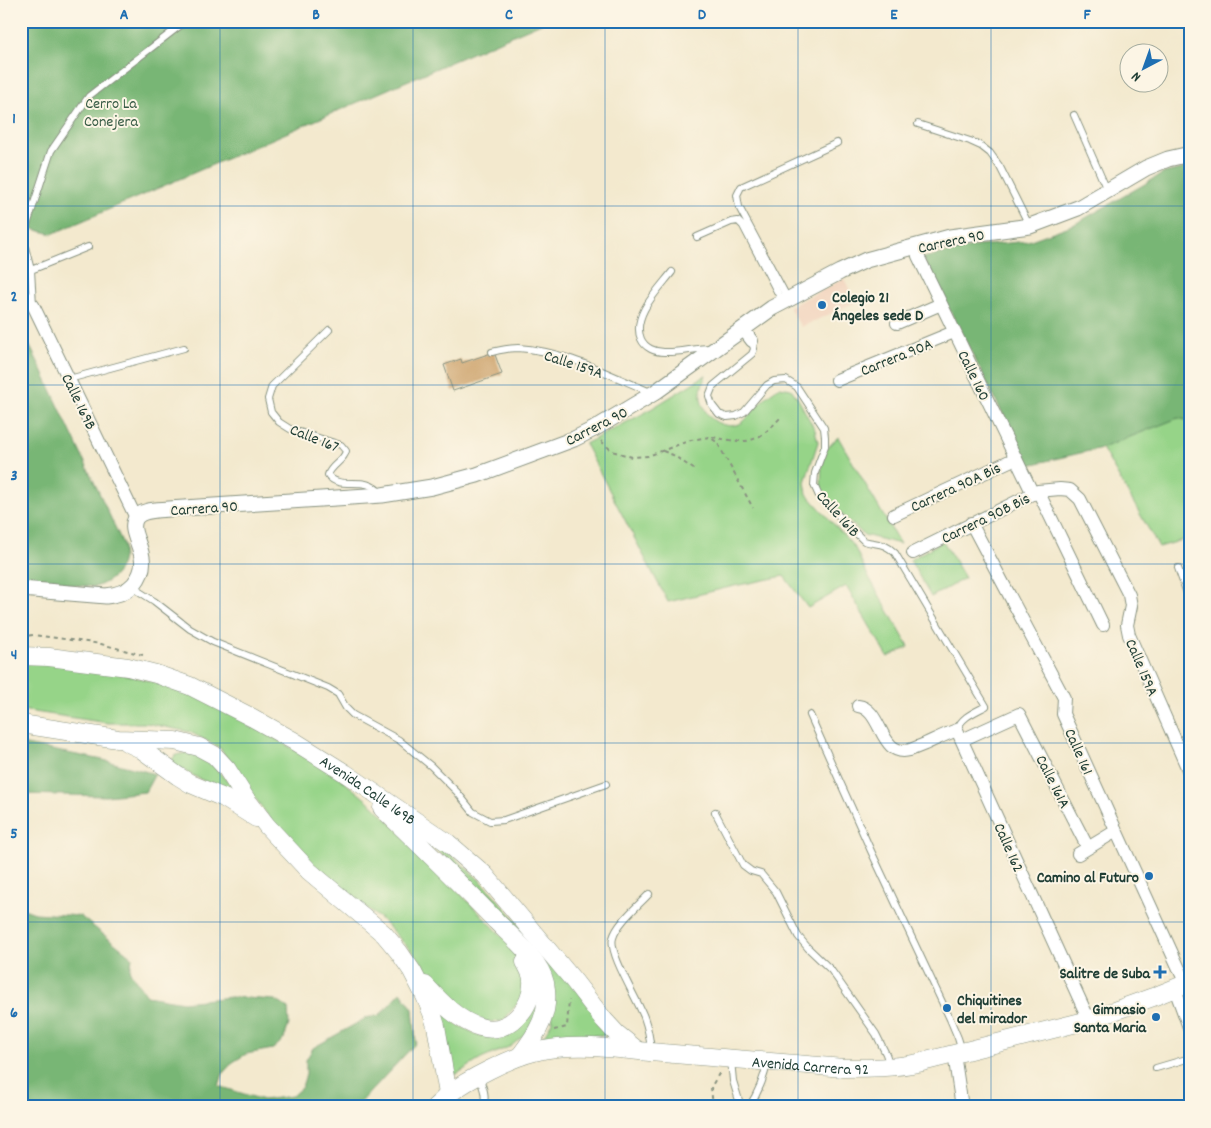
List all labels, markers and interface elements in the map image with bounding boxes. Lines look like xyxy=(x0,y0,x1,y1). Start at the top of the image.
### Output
text: A xyxy=(120,4,129,27)
text: B xyxy=(312,4,320,27)
text: C xyxy=(505,4,513,27)
text: D xyxy=(698,4,707,27)
text: E xyxy=(890,4,898,27)
text: F xyxy=(1083,4,1091,27)
north arrow xyxy=(1118,42,1168,92)
text: N xyxy=(1128,66,1146,86)
park label: Cerro La Conejera xyxy=(84,93,139,134)
text: 1 xyxy=(12,108,16,131)
street label: Carrera 90 xyxy=(916,224,987,261)
text: 2 xyxy=(11,286,18,309)
place label: Colegio 21 Ángeles sede D xyxy=(832,287,924,328)
marker: Colegio 21 Ángeles sede D xyxy=(816,299,828,311)
street label: Carrera 90A xyxy=(857,333,937,383)
street label: Calle 159A xyxy=(541,345,606,386)
street label: Calle 160 xyxy=(951,347,995,405)
street label: Calle 169B xyxy=(54,370,101,434)
street label: Carrera 90 xyxy=(562,402,632,453)
street label: Calle 167 xyxy=(286,419,342,460)
street label: Carrera 90A Bis xyxy=(907,457,1005,519)
text: 3 xyxy=(10,465,18,488)
street label: Calle 161B xyxy=(810,486,864,543)
street label: Carrera 90B Bis xyxy=(938,488,1035,551)
street label: Carrera 90 xyxy=(170,496,239,523)
street label: Calle 159A xyxy=(1118,636,1163,701)
text: 4 xyxy=(11,644,17,667)
street label: Calle 161 xyxy=(1057,725,1098,779)
street label: Avenida Calle 169B xyxy=(314,751,420,832)
street label: Calle 161A xyxy=(1029,751,1075,813)
street label: Calle 162 xyxy=(987,820,1029,876)
text: 5 xyxy=(10,823,18,846)
place label: Camino al Futuro xyxy=(1037,867,1139,890)
marker: Camino al Futuro xyxy=(1143,870,1155,882)
place label: Salitre de Suba xyxy=(1060,963,1151,986)
marker: Salitre de Suba xyxy=(1154,966,1166,978)
place label: Chiquitines del mirador xyxy=(957,990,1028,1031)
place label: Gimnasio Santa Maria xyxy=(1074,999,1147,1040)
text: 6 xyxy=(10,1002,18,1025)
marker: Chiquitines del mirador xyxy=(941,1002,953,1014)
marker: Gimnasio Santa Maria xyxy=(1150,1011,1162,1023)
street label: Avenida Carrera 92 xyxy=(751,1051,869,1082)

